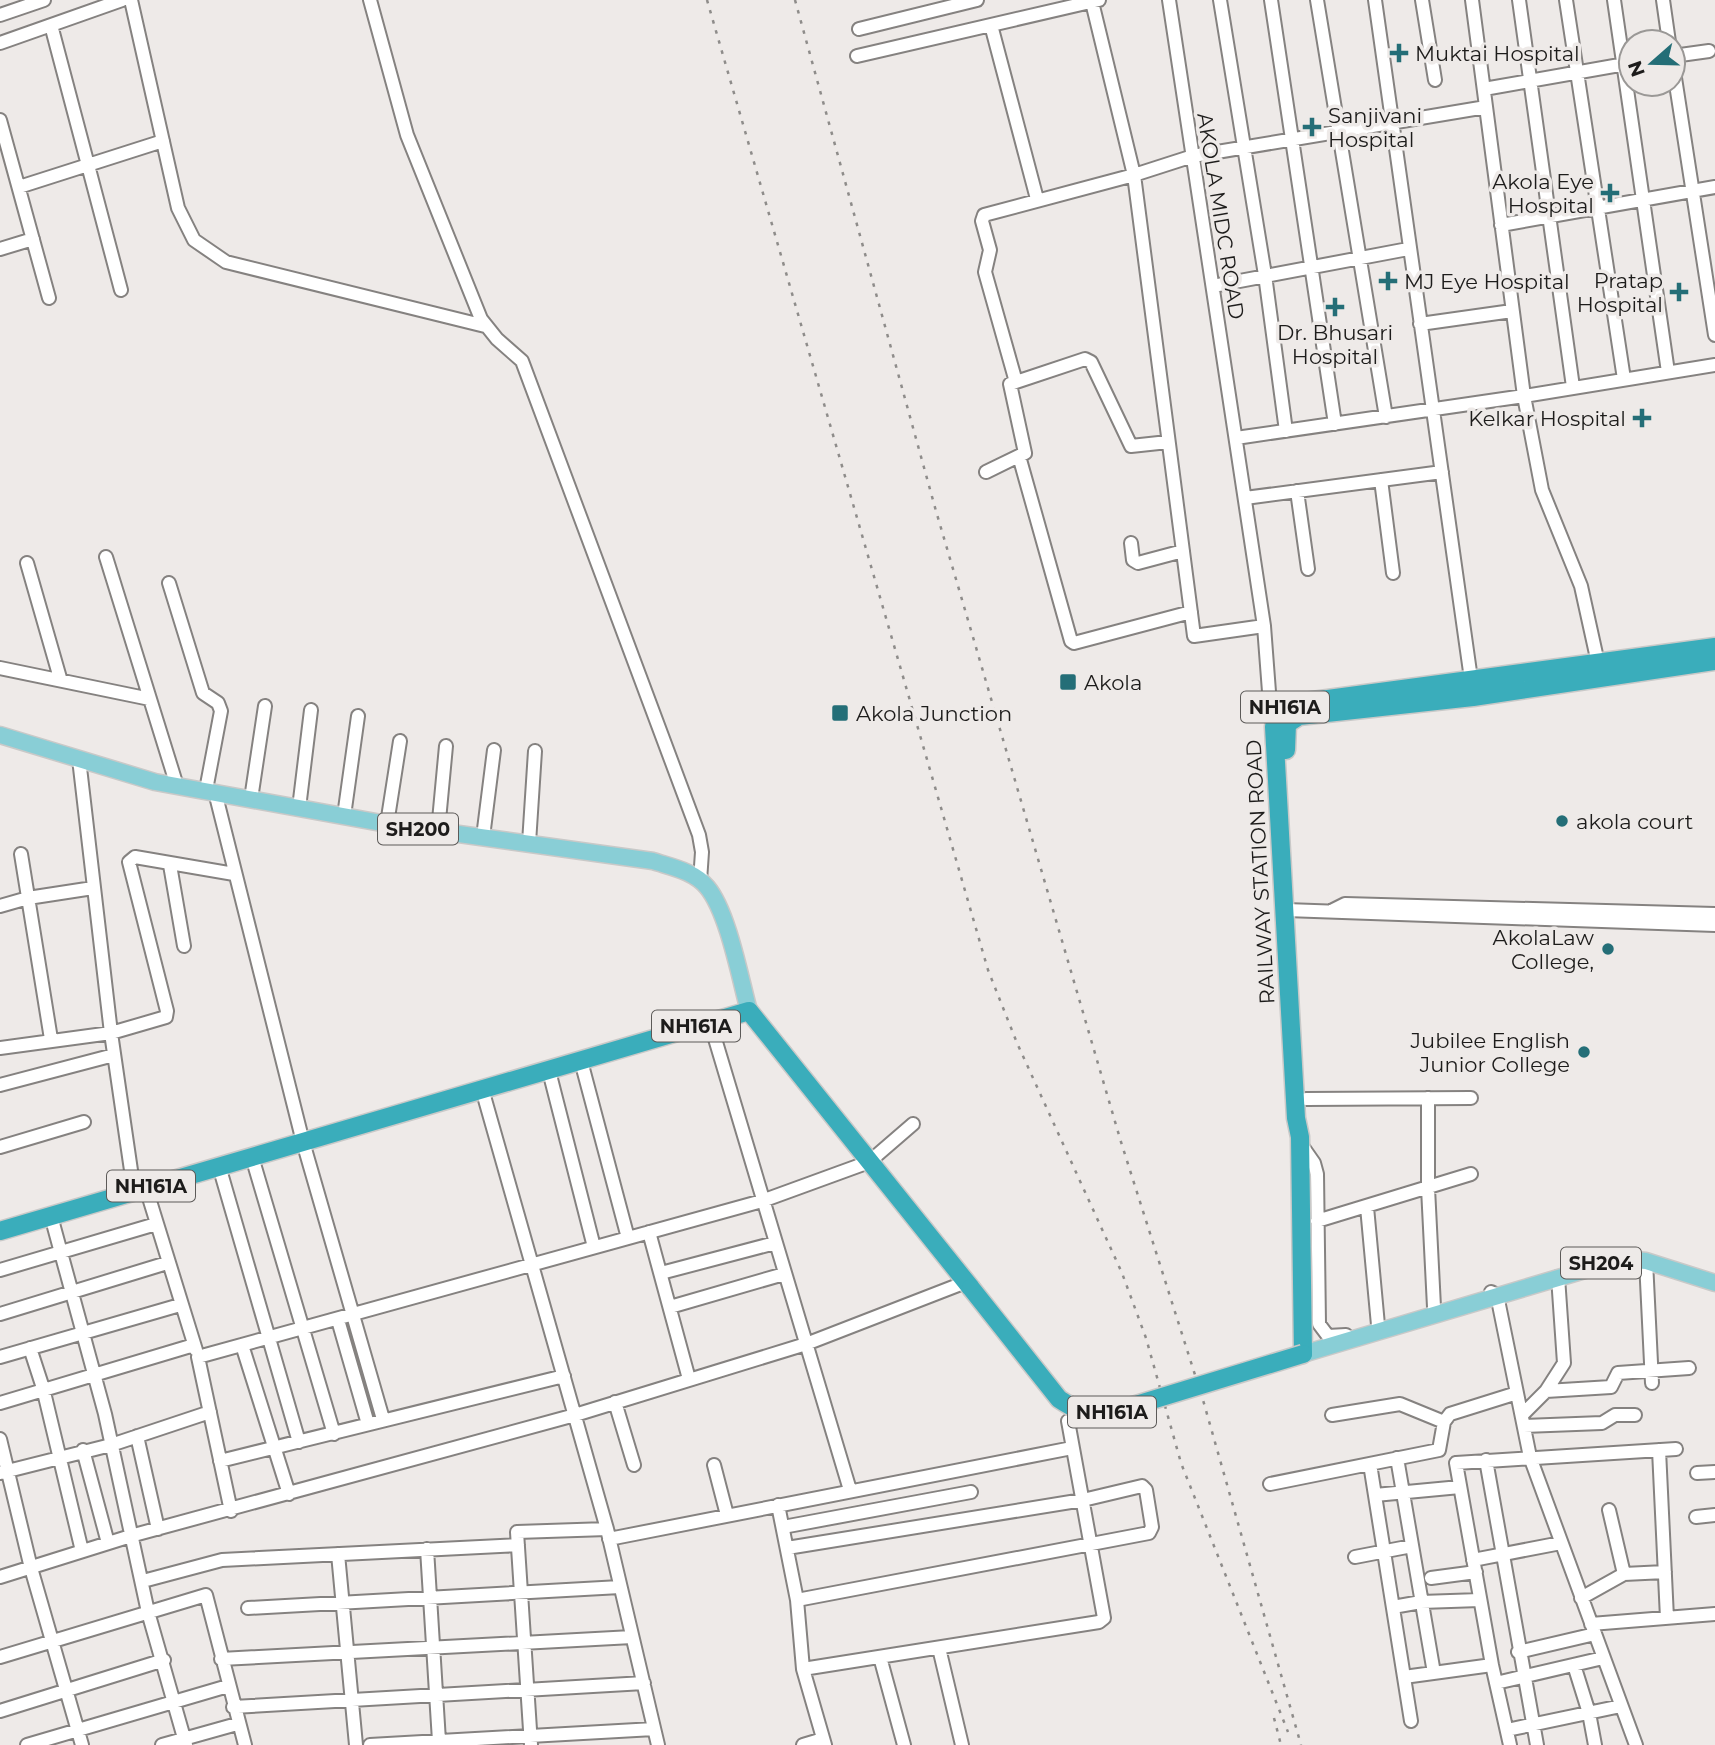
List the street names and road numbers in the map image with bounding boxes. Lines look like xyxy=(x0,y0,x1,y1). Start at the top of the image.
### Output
street label: AKOLA MIDC ROAD xyxy=(1192,111,1250,321)
road number: NH161A xyxy=(1241,692,1329,722)
street label: RAILWAY STATION ROAD xyxy=(1241,739,1279,1005)
road number: SH200 xyxy=(378,814,458,844)
road number: NH161A xyxy=(652,1010,740,1042)
road number: NH161A xyxy=(107,1170,195,1202)
road number: SH204 xyxy=(1561,1247,1641,1278)
road number: NH161A xyxy=(1068,1396,1156,1428)

